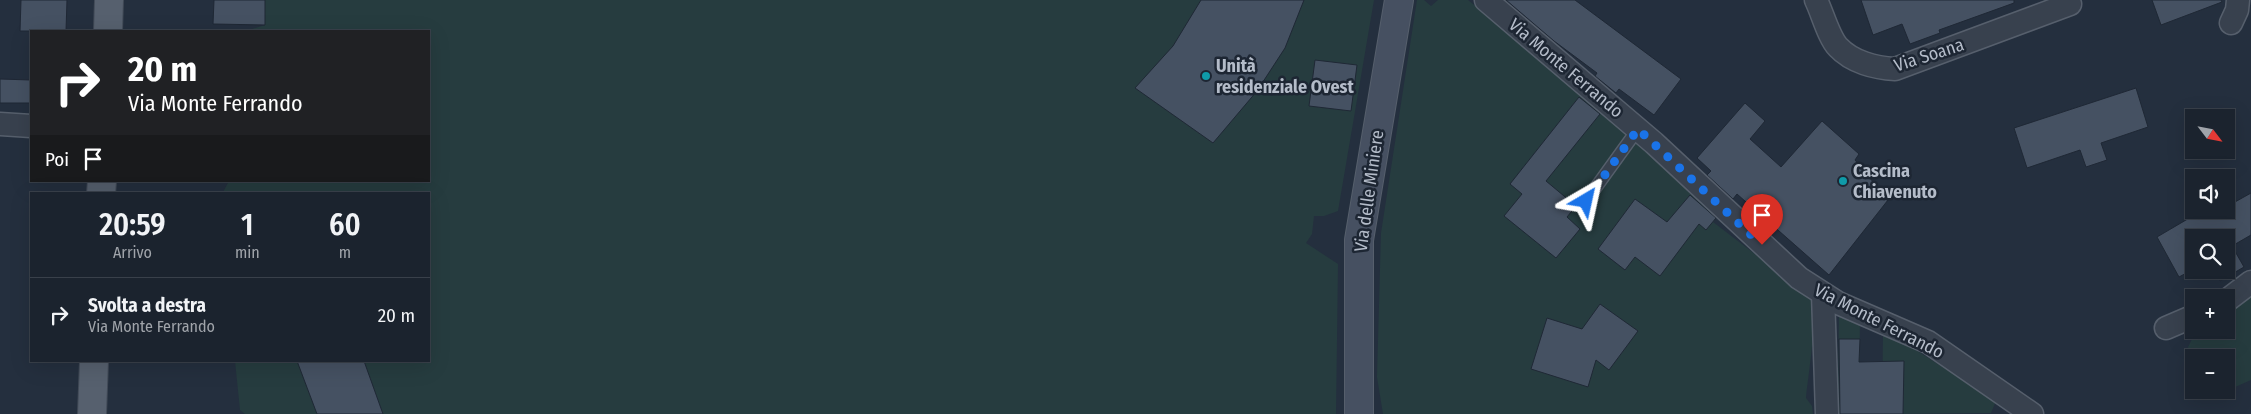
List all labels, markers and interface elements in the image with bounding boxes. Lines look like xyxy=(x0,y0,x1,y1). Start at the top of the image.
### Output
street label: Via Monte Ferrando xyxy=(1504,14,1628,122)
street label: Via Soana xyxy=(1891,33,1967,77)
text: 20 m xyxy=(128,48,197,90)
icon: right xyxy=(45,50,110,115)
place label: Unità residenziale Ovest xyxy=(1216,55,1354,98)
marker: Unità residenziale Ovest xyxy=(1200,70,1212,82)
text: Via Monte Ferrando xyxy=(128,90,303,117)
north arrow xyxy=(2185,109,2235,159)
map controls xyxy=(2185,109,2235,399)
street label: Via delle Miniere xyxy=(1350,129,1388,253)
icon: arrive xyxy=(79,145,107,173)
text: Poi xyxy=(45,148,69,171)
place label: Cascina Chiavenuto xyxy=(1853,160,1937,203)
button: sound xyxy=(2185,169,2235,219)
position arrow xyxy=(1559,174,1611,226)
marker: Cascina Chiavenuto xyxy=(1837,175,1849,187)
pin xyxy=(1741,194,1783,245)
icon: arrive xyxy=(1748,201,1776,229)
text: 20:59 xyxy=(99,207,166,243)
text: 1 xyxy=(241,207,254,243)
text: 60 xyxy=(329,207,361,243)
button: search xyxy=(2185,229,2235,279)
text: Arrivo xyxy=(113,243,152,262)
text: min xyxy=(235,243,260,262)
text: m xyxy=(339,243,351,262)
street label: Via Monte Ferrando xyxy=(1810,279,1948,363)
button: + xyxy=(2185,289,2235,339)
text: Svolta a destra xyxy=(88,294,206,317)
icon: right xyxy=(45,301,73,329)
text: 20 m xyxy=(378,304,415,327)
text: Via Monte Ferrando xyxy=(88,317,215,336)
button: − xyxy=(2185,349,2235,399)

